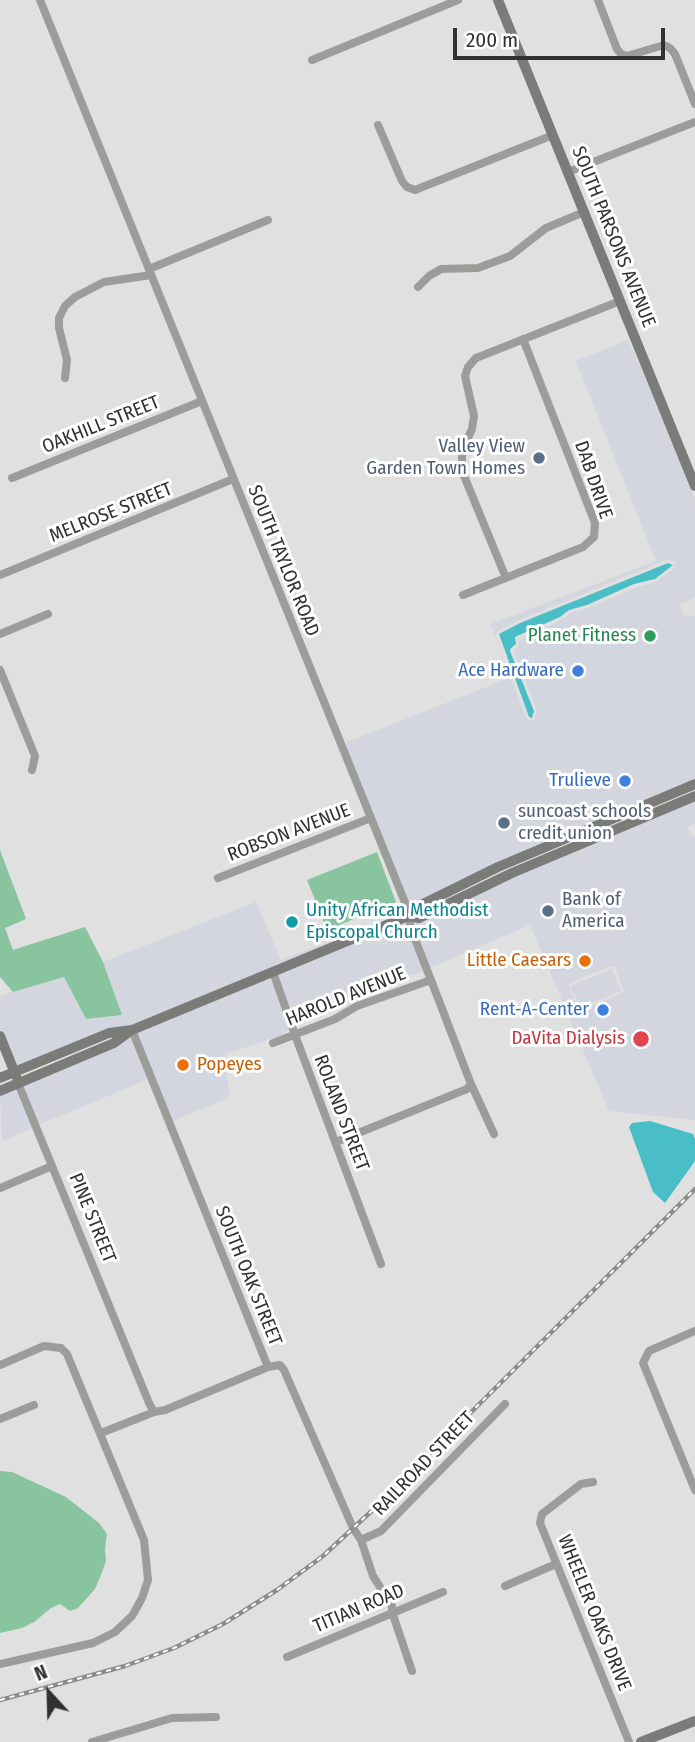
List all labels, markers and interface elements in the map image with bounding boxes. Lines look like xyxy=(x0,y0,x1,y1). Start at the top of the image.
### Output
scale bar xyxy=(457,14,669,58)
text: 200 m xyxy=(466,27,518,53)
street label: SOUTH PARSONS AVENUE xyxy=(566,143,660,331)
street label: OAKHILL STREET xyxy=(39,391,163,459)
place label: Valley View Garden Town Homes xyxy=(366,436,525,480)
street label: DAB DRIVE xyxy=(569,438,617,522)
marker: Valley View Garden Town Homes xyxy=(531,450,547,466)
street label: MELROSE STREET xyxy=(46,478,176,548)
street label: SOUTH TAYLOR ROAD xyxy=(242,482,324,640)
place label: Planet Fitness xyxy=(528,625,636,647)
marker: Planet Fitness xyxy=(642,628,658,644)
place label: Ace Hardware xyxy=(458,660,564,682)
marker: Ace Hardware xyxy=(570,663,586,679)
place label: Trulieve xyxy=(549,770,611,792)
marker: Trulieve xyxy=(617,773,633,789)
street label: ROBSON AVENUE xyxy=(225,799,353,867)
place label: suncoast schools credit union xyxy=(518,801,651,845)
marker: suncoast schools credit union xyxy=(496,815,512,831)
place label: Bank of America xyxy=(562,889,625,933)
place label: Unity African Methodist Episcopal Church xyxy=(306,900,488,944)
marker: Bank of America xyxy=(540,903,556,919)
marker: Unity African Methodist Episcopal Church xyxy=(284,914,300,930)
place label: Little Caesars xyxy=(467,950,571,972)
marker: Little Caesars xyxy=(577,953,593,969)
street label: HAROLD AVENUE xyxy=(283,963,409,1031)
place label: Rent-A-Center xyxy=(480,999,589,1021)
marker: Rent-A-Center xyxy=(595,1002,611,1018)
place label: DaVita Dialysis xyxy=(511,1028,625,1050)
marker: DaVita Dialysis xyxy=(631,1029,651,1049)
street label: ROLAND STREET xyxy=(308,1052,374,1174)
place label: Popeyes xyxy=(197,1054,262,1076)
marker: Popeyes xyxy=(175,1057,191,1073)
street label: PINE STREET xyxy=(64,1170,120,1266)
street label: SOUTH OAK STREET xyxy=(210,1203,286,1349)
street label: RAILROAD STREET xyxy=(369,1407,479,1521)
street label: WHEELER OAKS DRIVE xyxy=(552,1532,636,1694)
street label: TITIAN ROAD xyxy=(310,1580,408,1638)
north arrow xyxy=(14,1658,84,1728)
text: N xyxy=(31,1660,51,1686)

